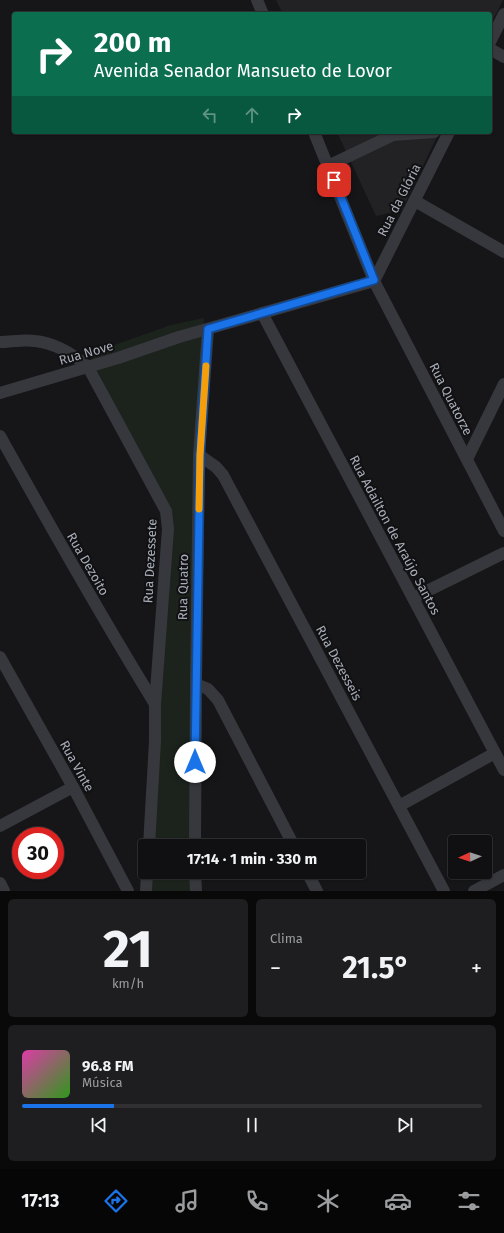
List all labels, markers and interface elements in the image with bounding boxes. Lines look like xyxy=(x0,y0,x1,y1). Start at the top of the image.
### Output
text: 200 m xyxy=(94,26,172,59)
icon: right xyxy=(28,28,80,80)
text: Avenida Senador Mansueto de Lovor xyxy=(94,60,392,82)
icon: left xyxy=(199,104,221,126)
icon: ahead xyxy=(241,104,263,126)
icon: right xyxy=(283,104,305,126)
street label: Rua da Glória xyxy=(374,161,424,239)
pin xyxy=(317,163,351,197)
icon: arrive xyxy=(323,169,345,191)
street label: Rua Nove xyxy=(57,338,115,368)
street label: Rua Quatorze xyxy=(426,360,476,438)
street label: Rua Adailton de Araújo Santos xyxy=(346,453,444,617)
street label: Rua Dezessete xyxy=(140,518,160,604)
street label: Rua Dezoito xyxy=(64,530,112,598)
street label: Rua Quatro xyxy=(175,554,191,620)
street label: Rua Dezesseis xyxy=(313,623,365,703)
street label: Rua Vinte xyxy=(57,738,97,794)
position arrow xyxy=(174,741,216,783)
speed limit sign: 30 xyxy=(12,827,64,879)
north arrow xyxy=(448,835,492,879)
map controls xyxy=(448,835,492,879)
text: 17:14 · 1 min · 330 m xyxy=(187,850,317,868)
text: 21 xyxy=(103,918,153,981)
text: Clima xyxy=(270,931,303,946)
text: 21.5° xyxy=(342,950,410,986)
text: − xyxy=(270,955,281,982)
text: + xyxy=(471,955,482,982)
text: km/h xyxy=(112,976,144,991)
text: 96.8 FM xyxy=(82,1057,133,1075)
text: Música xyxy=(82,1075,123,1090)
icon: previous xyxy=(88,1114,110,1136)
icon: pause xyxy=(241,1114,263,1136)
icon: next xyxy=(394,1114,416,1136)
icon: directions xyxy=(102,1187,130,1215)
icon: music xyxy=(173,1187,201,1215)
icon: phone xyxy=(243,1187,271,1215)
icon: climate xyxy=(314,1187,342,1215)
icon: car xyxy=(384,1187,412,1215)
icon: filters xyxy=(455,1187,483,1215)
text: 17:13 xyxy=(21,1190,59,1212)

